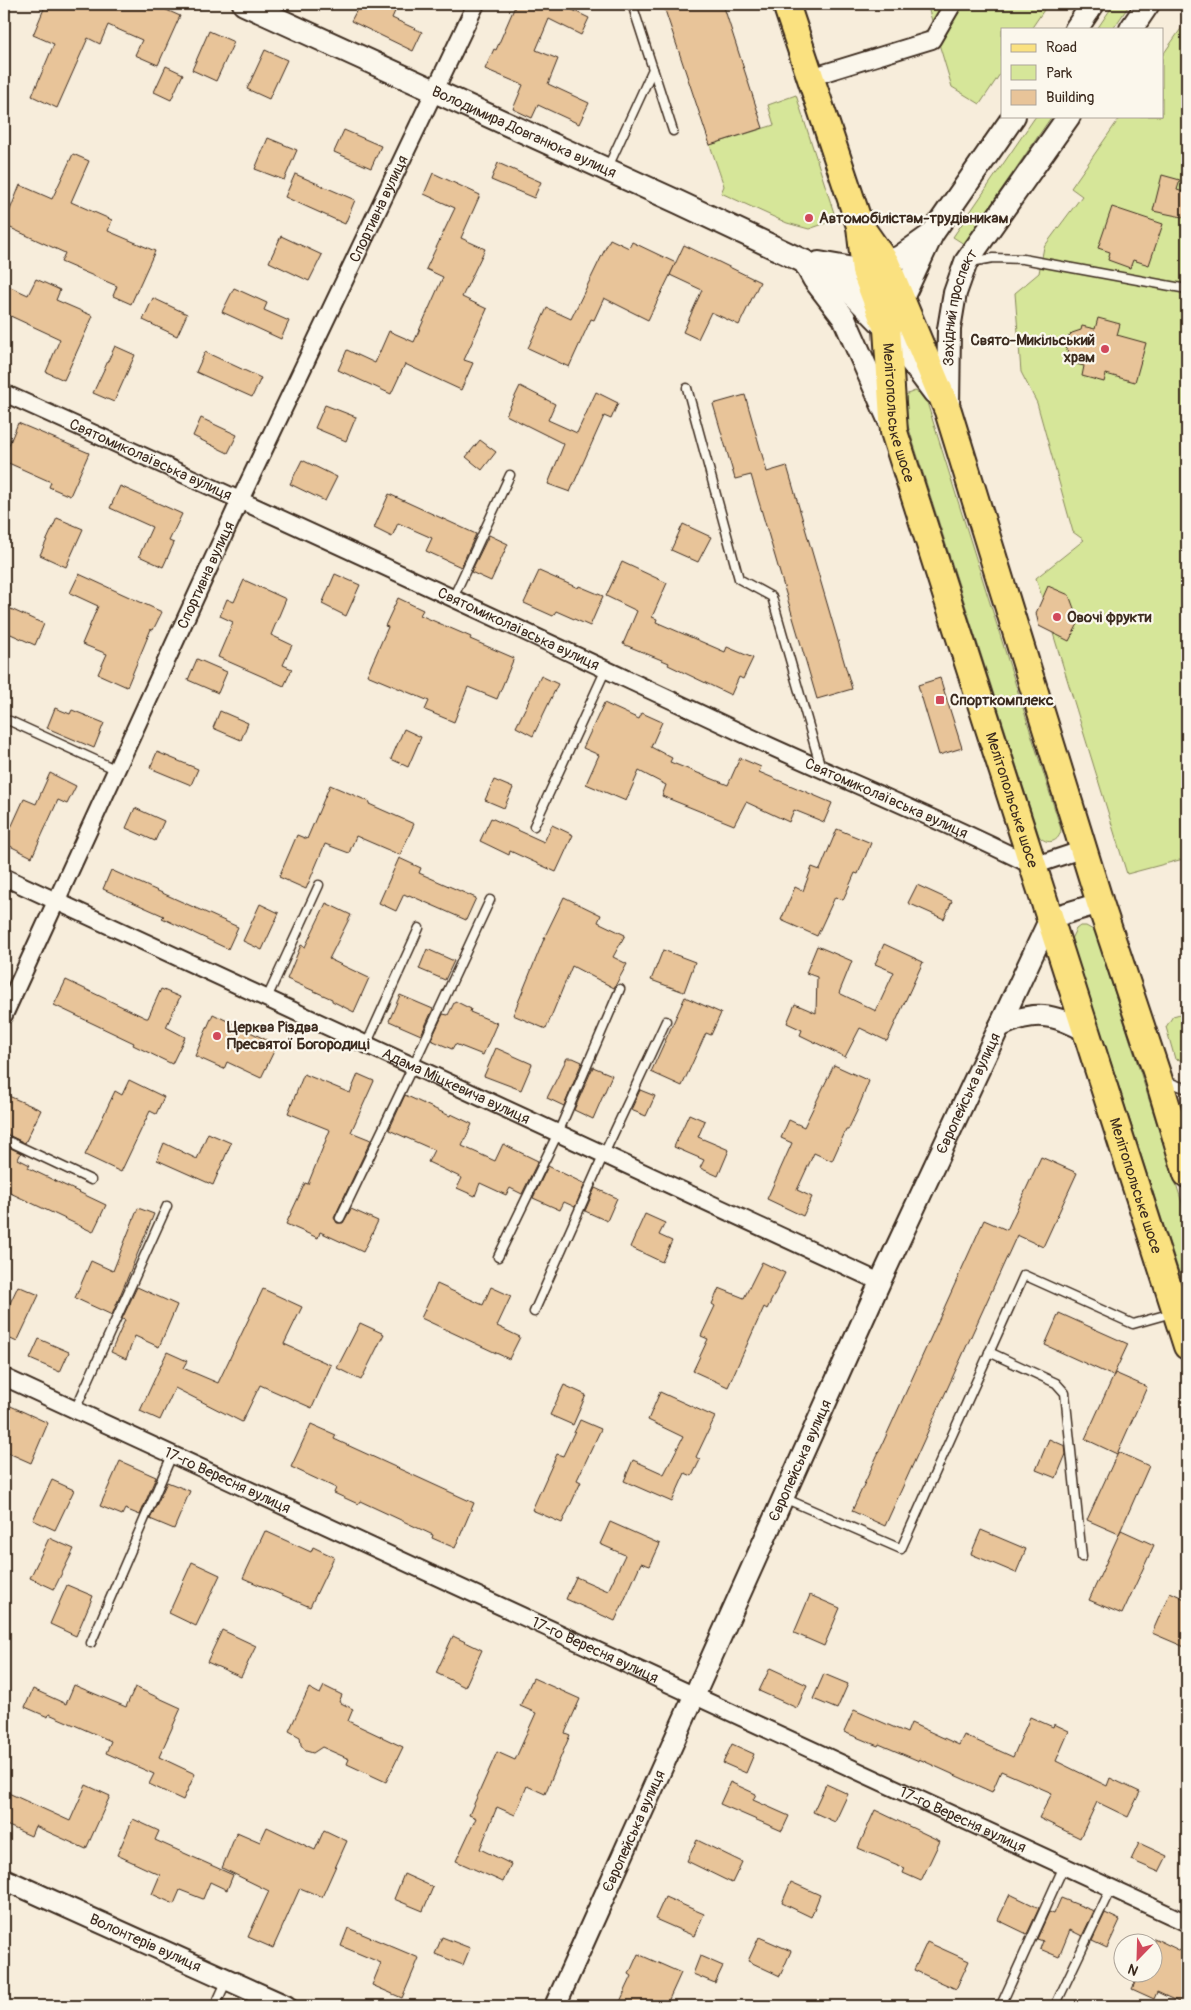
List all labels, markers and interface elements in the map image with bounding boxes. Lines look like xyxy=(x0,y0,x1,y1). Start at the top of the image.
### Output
legend xyxy=(1001,28,1164,118)
text: Road xyxy=(1046,38,1077,57)
text: Park xyxy=(1046,64,1073,83)
street label: Володимира Довганюка вулиця xyxy=(429,82,619,183)
text: Building xyxy=(1046,88,1094,107)
street label: Спортивна вулиця xyxy=(345,152,413,266)
place label: Автомобілістам-трудівникам xyxy=(819,209,1008,228)
marker: Автомобілістам-трудівникам xyxy=(803,212,815,224)
street label: Західний проспект xyxy=(940,245,982,366)
place label: Свято-Микільський храм xyxy=(971,331,1095,367)
street label: Мелітопольське шосе xyxy=(878,342,919,485)
marker: Свято-Микільський храм xyxy=(1099,343,1111,355)
street label: Святомиколаївська вулиця xyxy=(66,415,235,505)
street label: Спортивна вулиця xyxy=(173,518,239,632)
street label: Святомиколаївська вулиця xyxy=(434,583,602,675)
place label: Овочі фрукти xyxy=(1067,608,1152,627)
marker: Овочі фрукти xyxy=(1051,611,1063,623)
place label: Спорткомплекс xyxy=(950,691,1054,710)
marker: Спорткомплекс xyxy=(934,694,946,706)
street label: Мелітопольське шосе xyxy=(981,730,1042,871)
street label: Святомиколаївська вулиця xyxy=(802,754,971,843)
place label: Церква Різдва Пресвятої Богородиці xyxy=(227,1018,370,1054)
marker: Церква Різдва Пресвятої Богородиці xyxy=(211,1030,223,1042)
street label: Європейська вулиця xyxy=(932,1030,1005,1157)
street label: Адама Міцкевича вулиця xyxy=(379,1044,533,1129)
street label: Мелітопольське шосе xyxy=(1104,1116,1166,1257)
street label: Європейська вулиця xyxy=(765,1397,836,1524)
street label: 17-го Вересня вулиця xyxy=(161,1443,293,1518)
street label: 17-го Вересня вулиця xyxy=(529,1613,661,1688)
street label: Європейська вулиця xyxy=(599,1767,670,1895)
street label: 17-го Вересня вулиця xyxy=(896,1783,1029,1857)
street label: Волонтерів вулиця xyxy=(86,1910,204,1976)
north arrow xyxy=(1114,1932,1164,1982)
text: N xyxy=(1125,1960,1141,1979)

